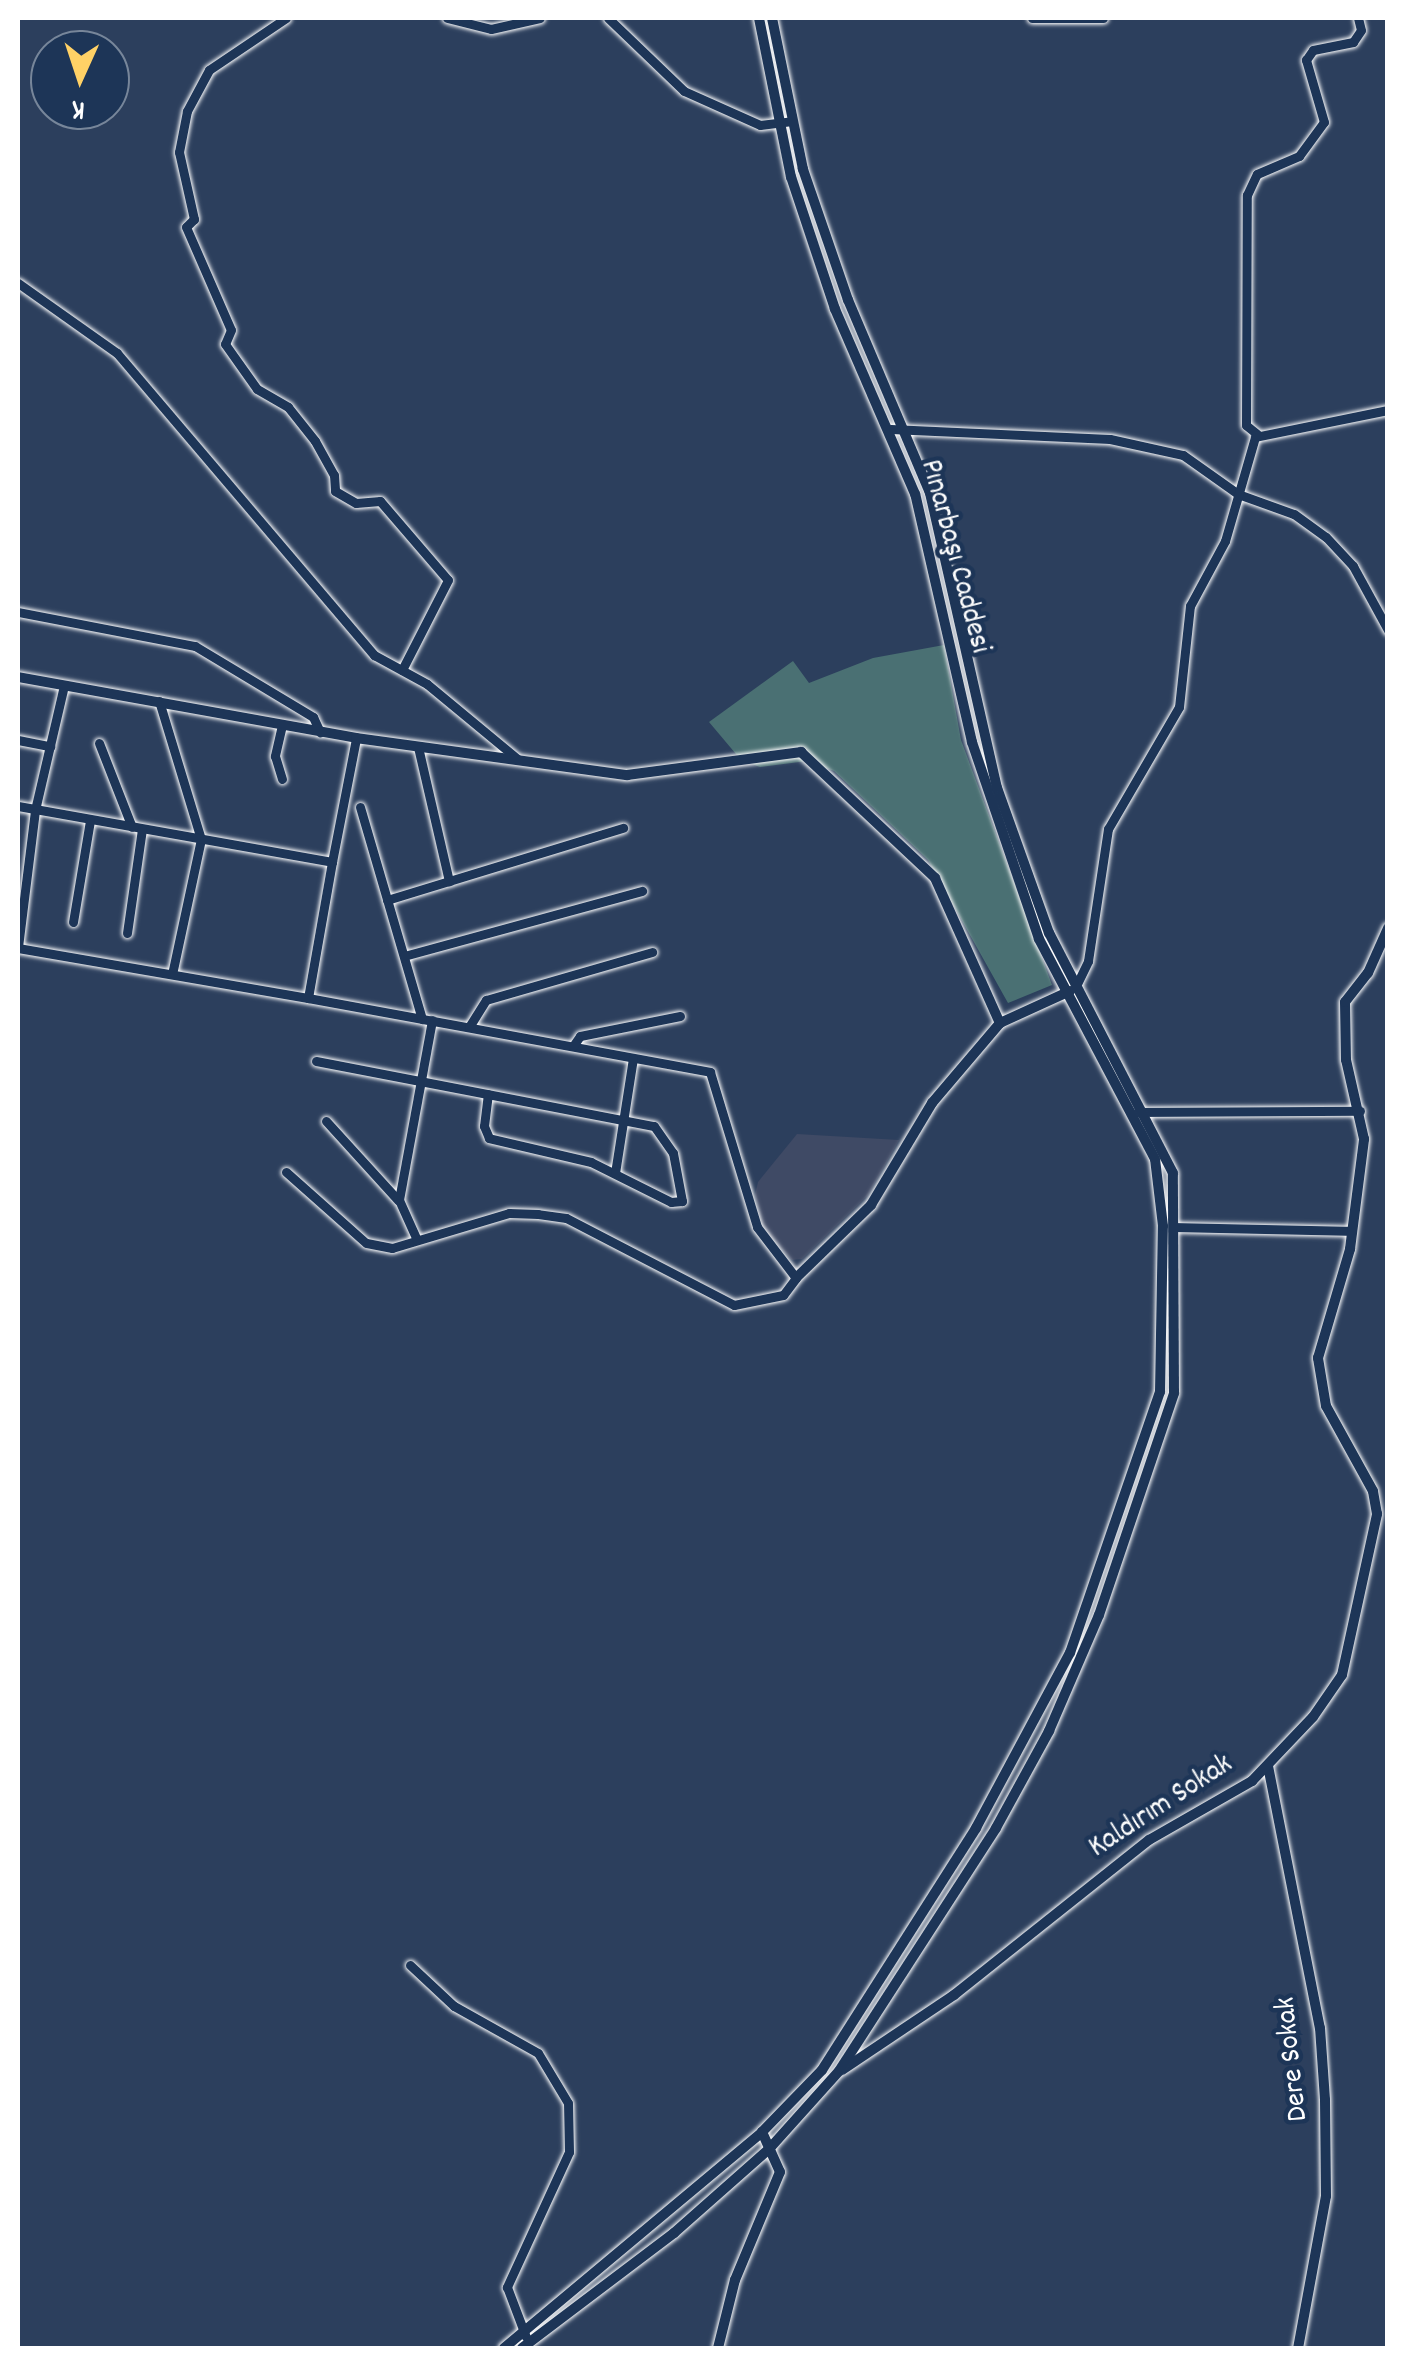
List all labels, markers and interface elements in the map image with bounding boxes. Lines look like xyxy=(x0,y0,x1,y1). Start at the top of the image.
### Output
north arrow xyxy=(30,30,130,130)
text: K xyxy=(71,88,86,128)
street label: Pınarbaşı Caddesi xyxy=(910,456,996,658)
street label: Kaldırım Sokak xyxy=(1083,1748,1241,1868)
street label: Dere Sokak xyxy=(1270,1995,1318,2123)

